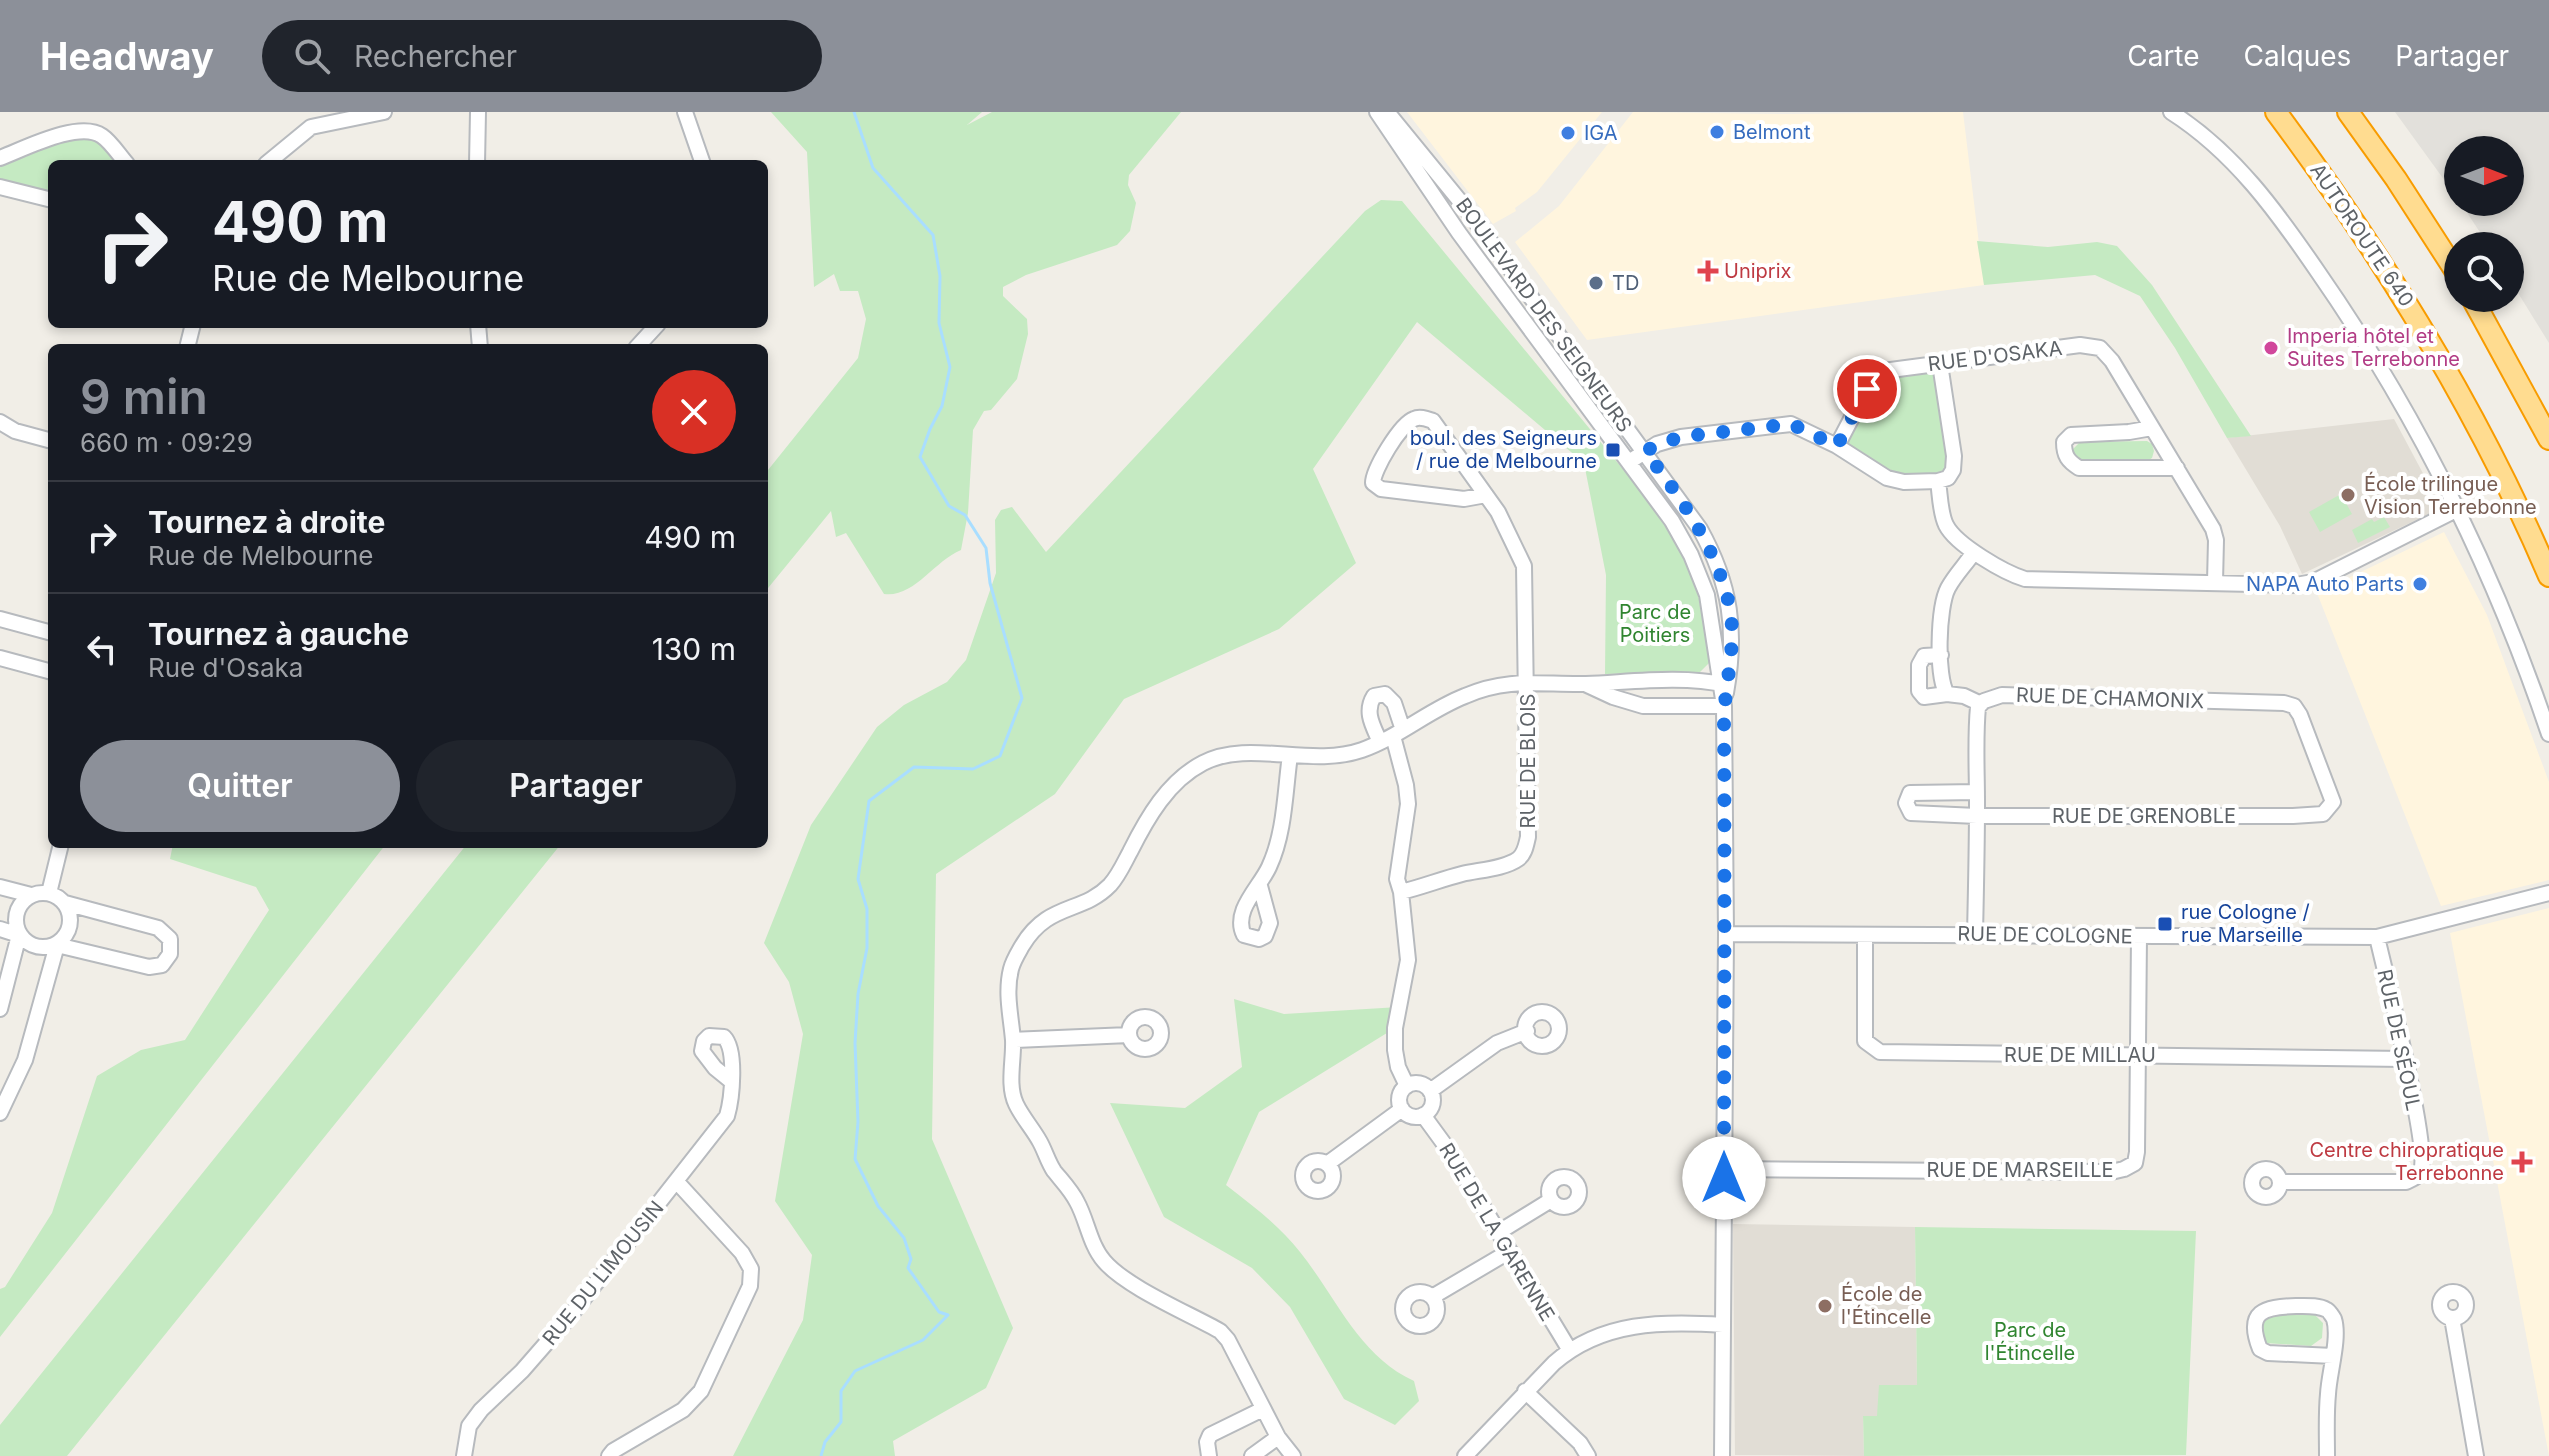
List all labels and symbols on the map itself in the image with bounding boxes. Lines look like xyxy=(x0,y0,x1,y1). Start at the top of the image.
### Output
place label: Belmont xyxy=(1733,120,1811,144)
place label: IGA xyxy=(1584,121,1618,145)
marker: Belmont xyxy=(1708,123,1726,141)
marker: IGA xyxy=(1559,124,1577,142)
north arrow xyxy=(2444,136,2524,216)
street label: AUTOROUTE 640 xyxy=(2305,159,2419,311)
street label: BOULEVARD DES SEIGNEURS xyxy=(1451,193,1637,437)
place label: Uniprix xyxy=(1724,259,1791,283)
marker: Uniprix xyxy=(1699,262,1717,280)
place label: TD xyxy=(1612,271,1639,295)
marker: TD xyxy=(1587,274,1605,292)
place label: Imperia hôtel et Suites Terrebonne xyxy=(2287,324,2460,371)
street label: RUE D'OSAKA xyxy=(1927,336,2064,376)
marker: Imperia hôtel et Suites Terrebonne xyxy=(2262,339,2280,357)
pin xyxy=(1833,355,1901,423)
place label: boul. des Seigneurs / rue de Melbourne xyxy=(1410,426,1597,473)
marker: boul. des Seigneurs / rue de Melbourne xyxy=(1604,441,1622,459)
place label: École trilingue Vision Terrebonne xyxy=(2364,471,2537,519)
marker: École trilingue Vision Terrebonne xyxy=(2339,486,2357,504)
place label: NAPA Auto Parts xyxy=(2246,572,2404,596)
marker: NAPA Auto Parts xyxy=(2411,575,2429,593)
park label: Parc de Poitiers xyxy=(1619,600,1691,647)
street label: RUE DE CHAMONIX xyxy=(2016,683,2205,713)
street label: RUE DE BLOIS xyxy=(1516,694,1540,828)
street label: RUE DE GRENOBLE xyxy=(2052,804,2236,828)
place label: rue Cologne / rue Marseille xyxy=(2181,900,2310,947)
marker: rue Cologne / rue Marseille xyxy=(2156,915,2174,933)
street label: RUE DE COLOGNE xyxy=(1957,921,2133,949)
street label: RUE DE SÉOUL xyxy=(2372,967,2427,1113)
street label: RUE DE MILLAU xyxy=(2004,1043,2156,1067)
position arrow xyxy=(1682,1136,1766,1220)
place label: Centre chiropratique Terrebonne xyxy=(2309,1138,2504,1185)
street label: RUE DE LA GARENNE xyxy=(1434,1139,1560,1325)
marker: Centre chiropratique Terrebonne xyxy=(2511,1151,2533,1173)
street label: RUE DE MARSEILLE xyxy=(1926,1158,2114,1182)
street label: RUE DU LIMOUSIN xyxy=(537,1196,669,1350)
place label: École de l'Étincelle xyxy=(1841,1281,1932,1329)
marker: École de l'Étincelle xyxy=(1816,1297,1834,1315)
park label: Parc de l'Étincelle xyxy=(1985,1318,2075,1365)

